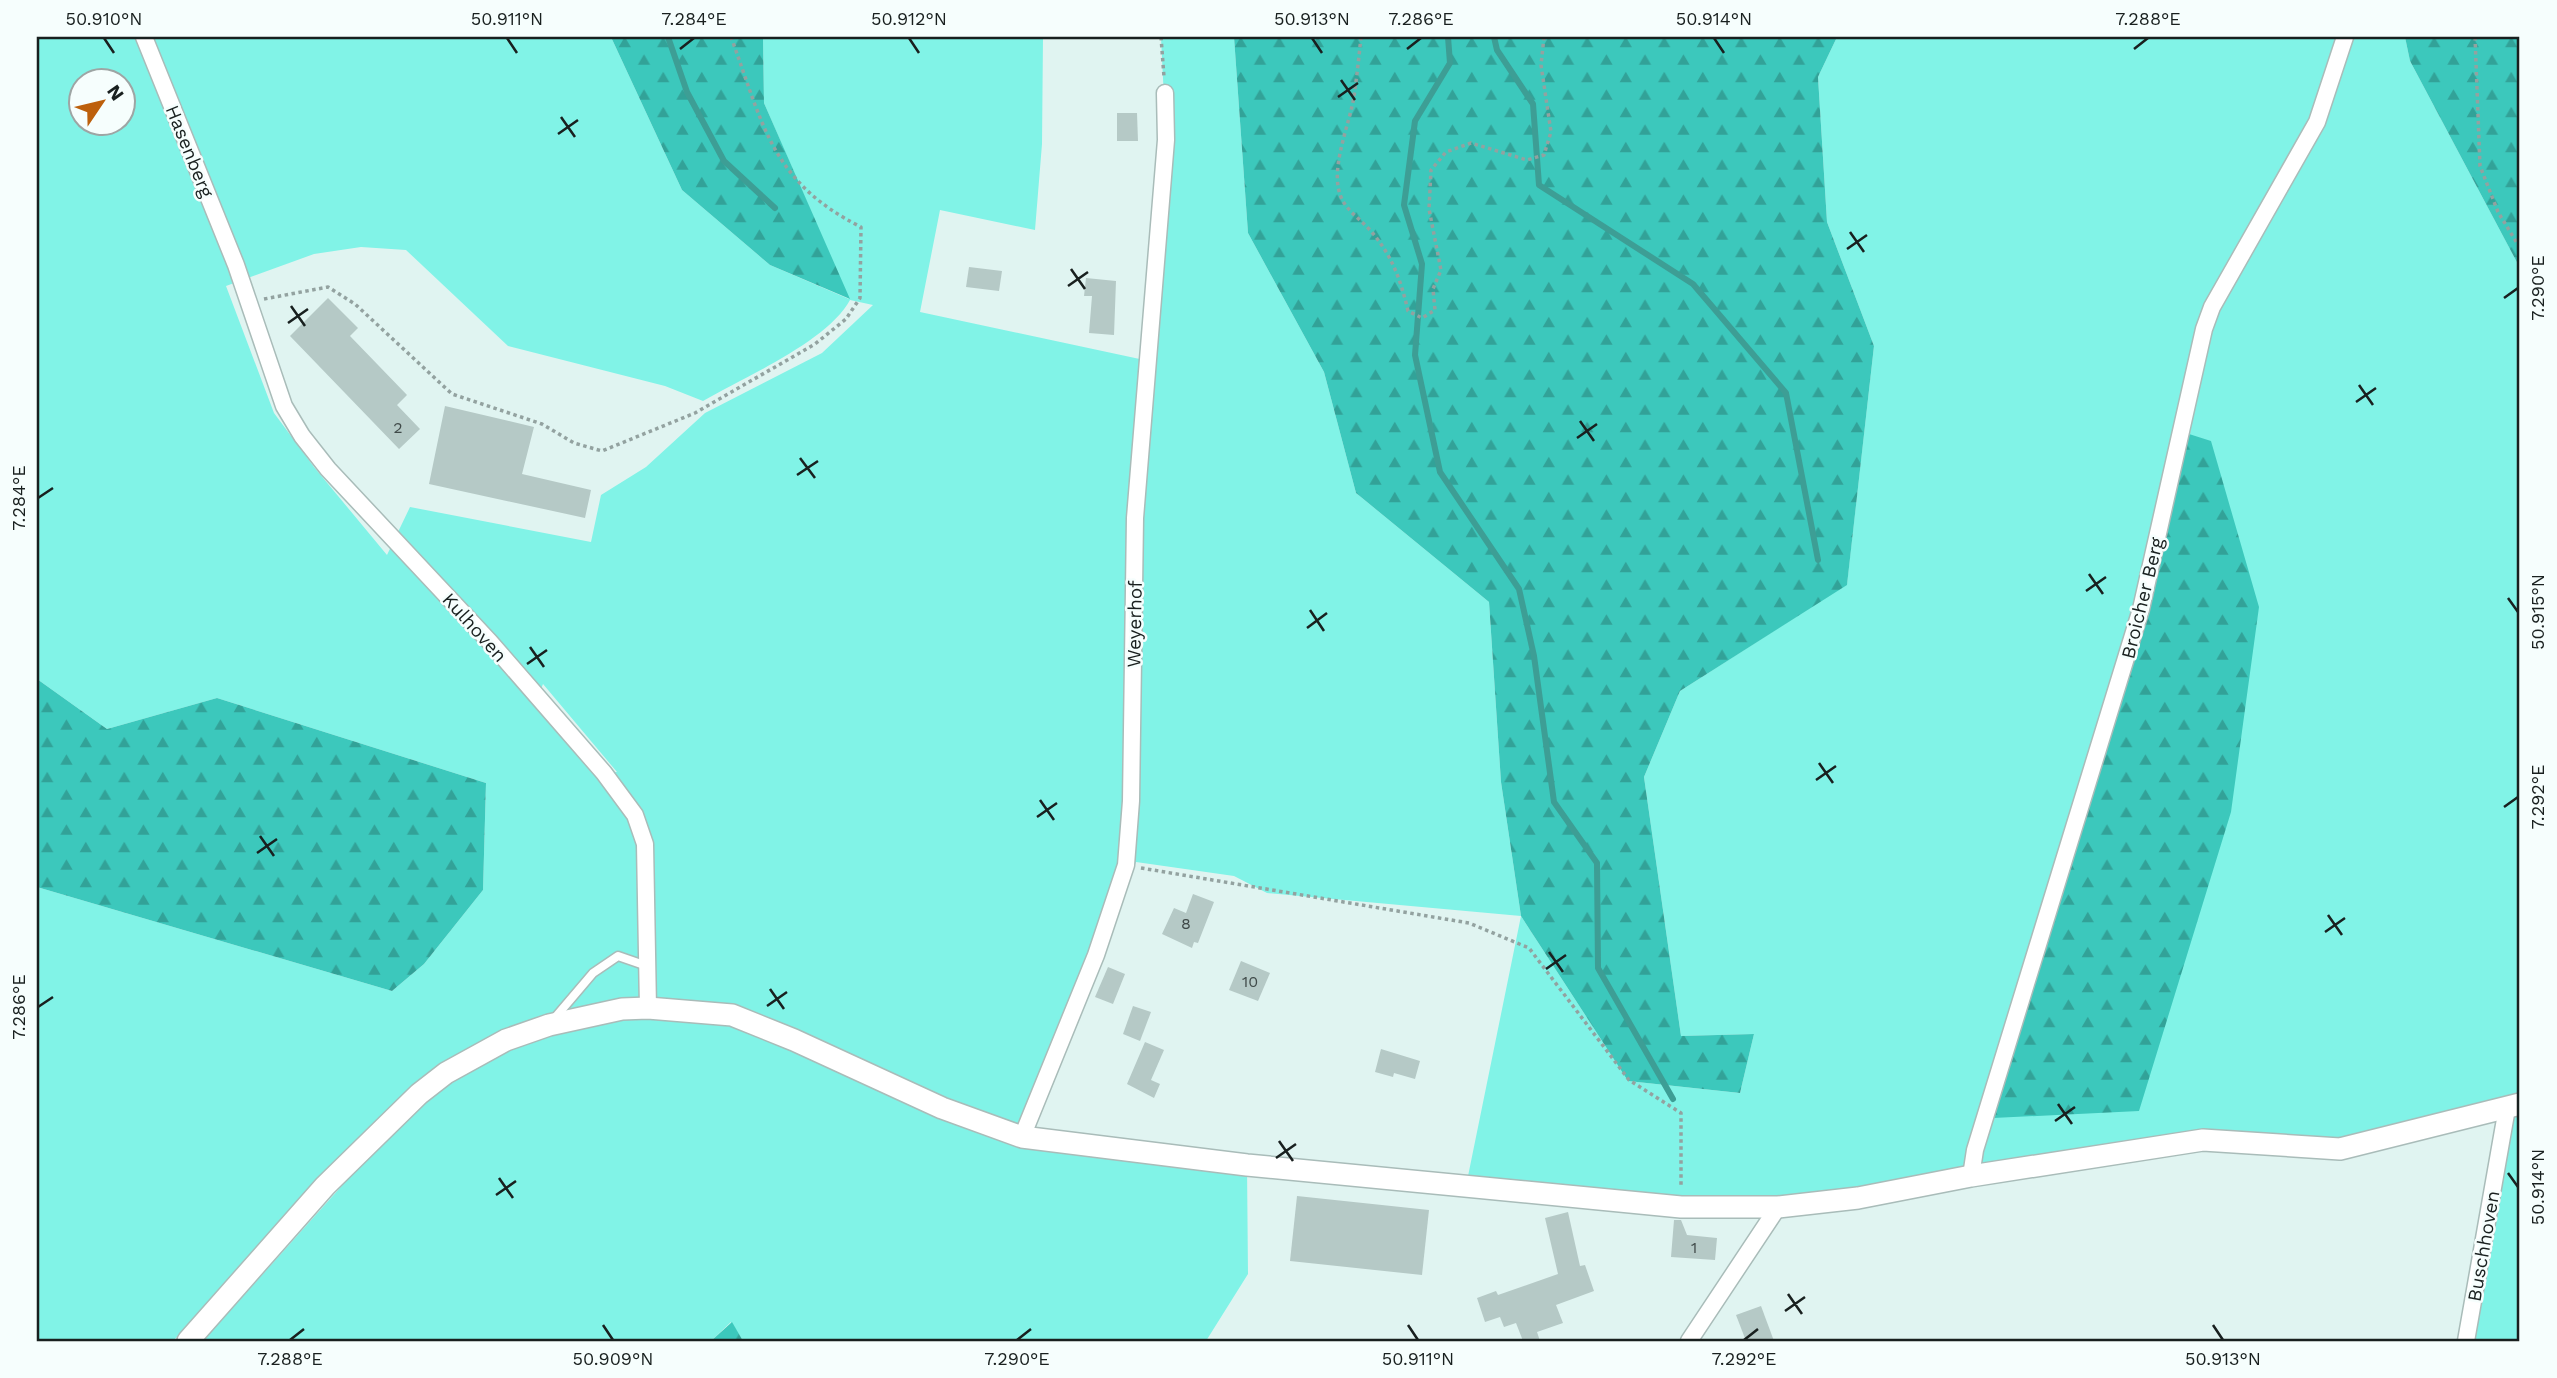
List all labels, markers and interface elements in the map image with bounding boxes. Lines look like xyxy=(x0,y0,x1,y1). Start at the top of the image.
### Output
text: 50.910°N xyxy=(66,8,142,29)
text: 50.911°N xyxy=(471,8,543,29)
text: 7.284°E xyxy=(661,8,727,29)
text: 50.912°N xyxy=(871,8,947,29)
text: 50.913°N xyxy=(1274,8,1350,29)
text: 7.286°E xyxy=(1388,8,1454,29)
text: 50.914°N xyxy=(1676,8,1752,29)
text: 7.288°E xyxy=(2115,8,2181,29)
north arrow xyxy=(66,66,136,136)
text: N xyxy=(102,80,129,105)
street label: Hasenberg xyxy=(161,102,219,202)
text: 7.290°E xyxy=(2527,255,2548,321)
house number: 2 xyxy=(393,418,403,437)
text: 7.284°E xyxy=(8,465,29,531)
street label: Broicher Berg xyxy=(2116,534,2169,661)
text: 50.915°N xyxy=(2527,574,2548,650)
street label: Weyerhof xyxy=(1122,580,1147,668)
street label: Kulhoven xyxy=(438,588,512,667)
text: 7.292°E xyxy=(2527,764,2548,830)
house number: 8 xyxy=(1181,914,1191,933)
house number: 10 xyxy=(1242,972,1258,991)
text: 7.286°E xyxy=(8,974,29,1040)
text: 50.914°N xyxy=(2527,1149,2548,1225)
street label: Buschhoven xyxy=(2462,1189,2505,1303)
house number: 1 xyxy=(1691,1238,1697,1257)
text: 7.288°E xyxy=(257,1348,323,1369)
text: 50.909°N xyxy=(573,1348,653,1369)
text: 7.290°E xyxy=(984,1348,1050,1369)
text: 50.911°N xyxy=(1382,1348,1454,1369)
text: 7.292°E xyxy=(1711,1348,1777,1369)
text: 50.913°N xyxy=(2185,1348,2261,1369)

